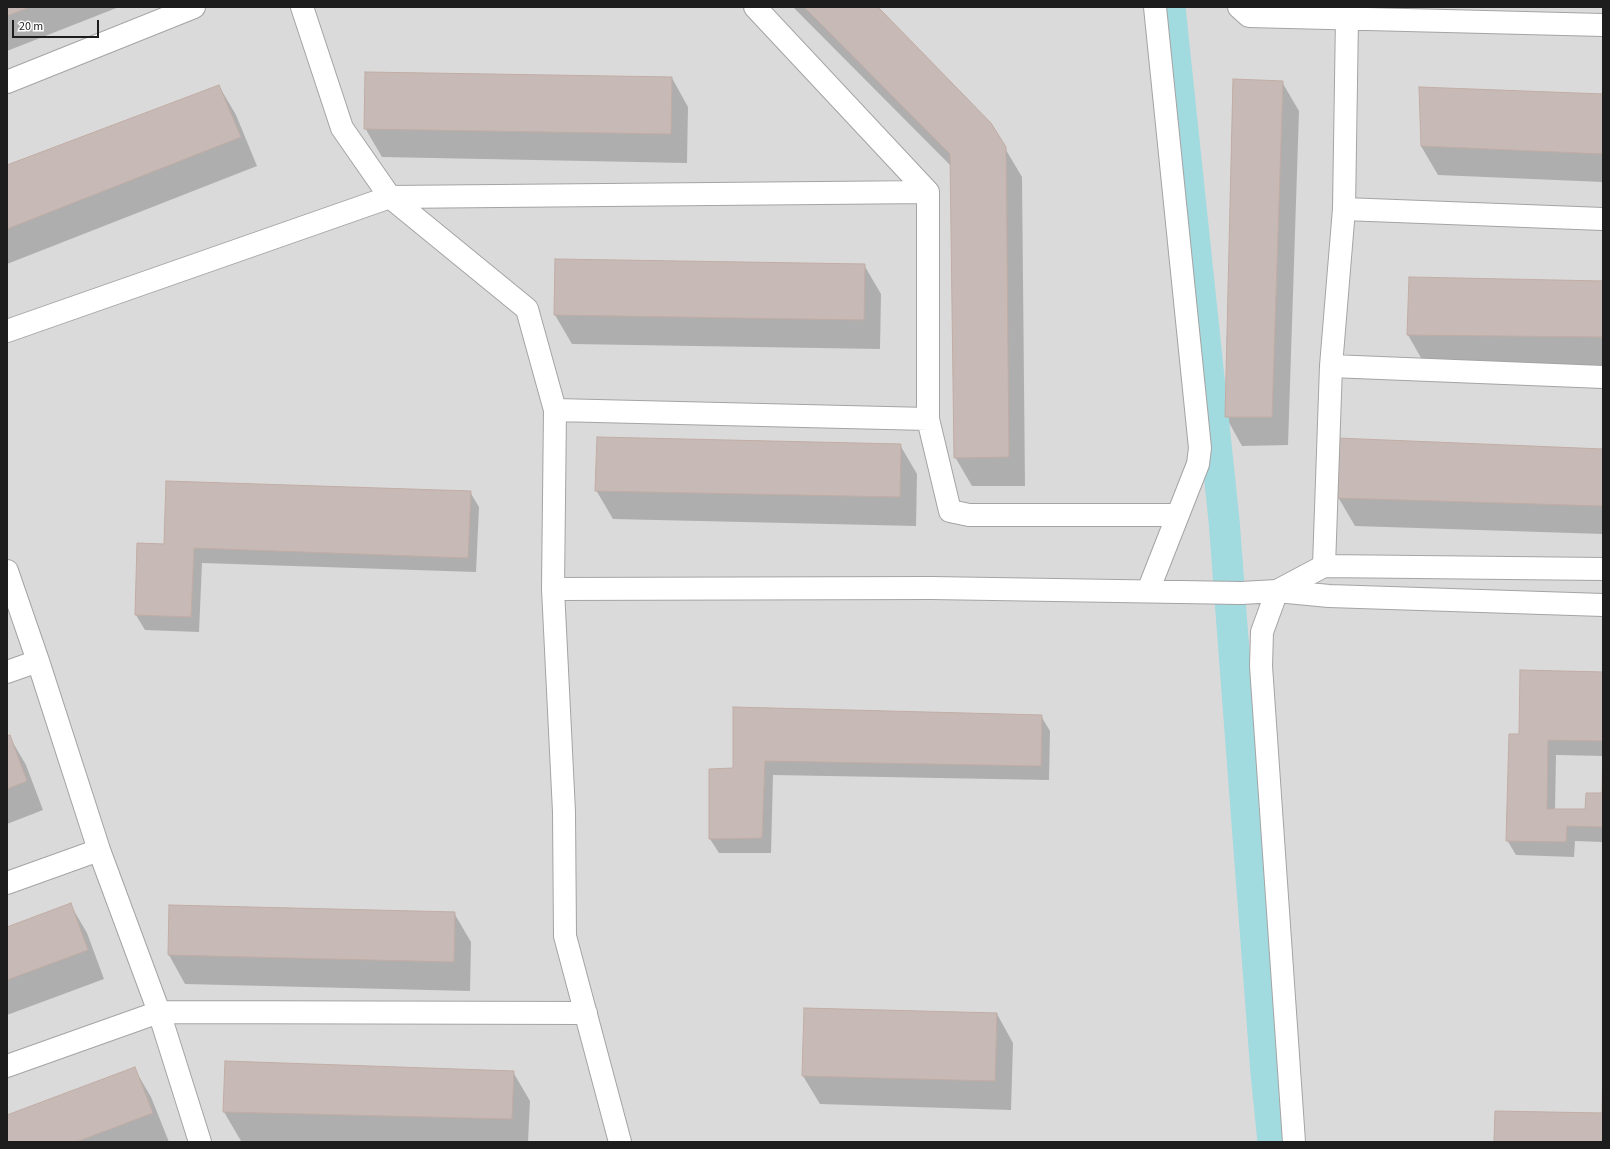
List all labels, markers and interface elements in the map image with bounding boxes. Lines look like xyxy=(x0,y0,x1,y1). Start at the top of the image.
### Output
scale bar xyxy=(14,12,101,38)
text: 20 m xyxy=(19,18,43,35)

